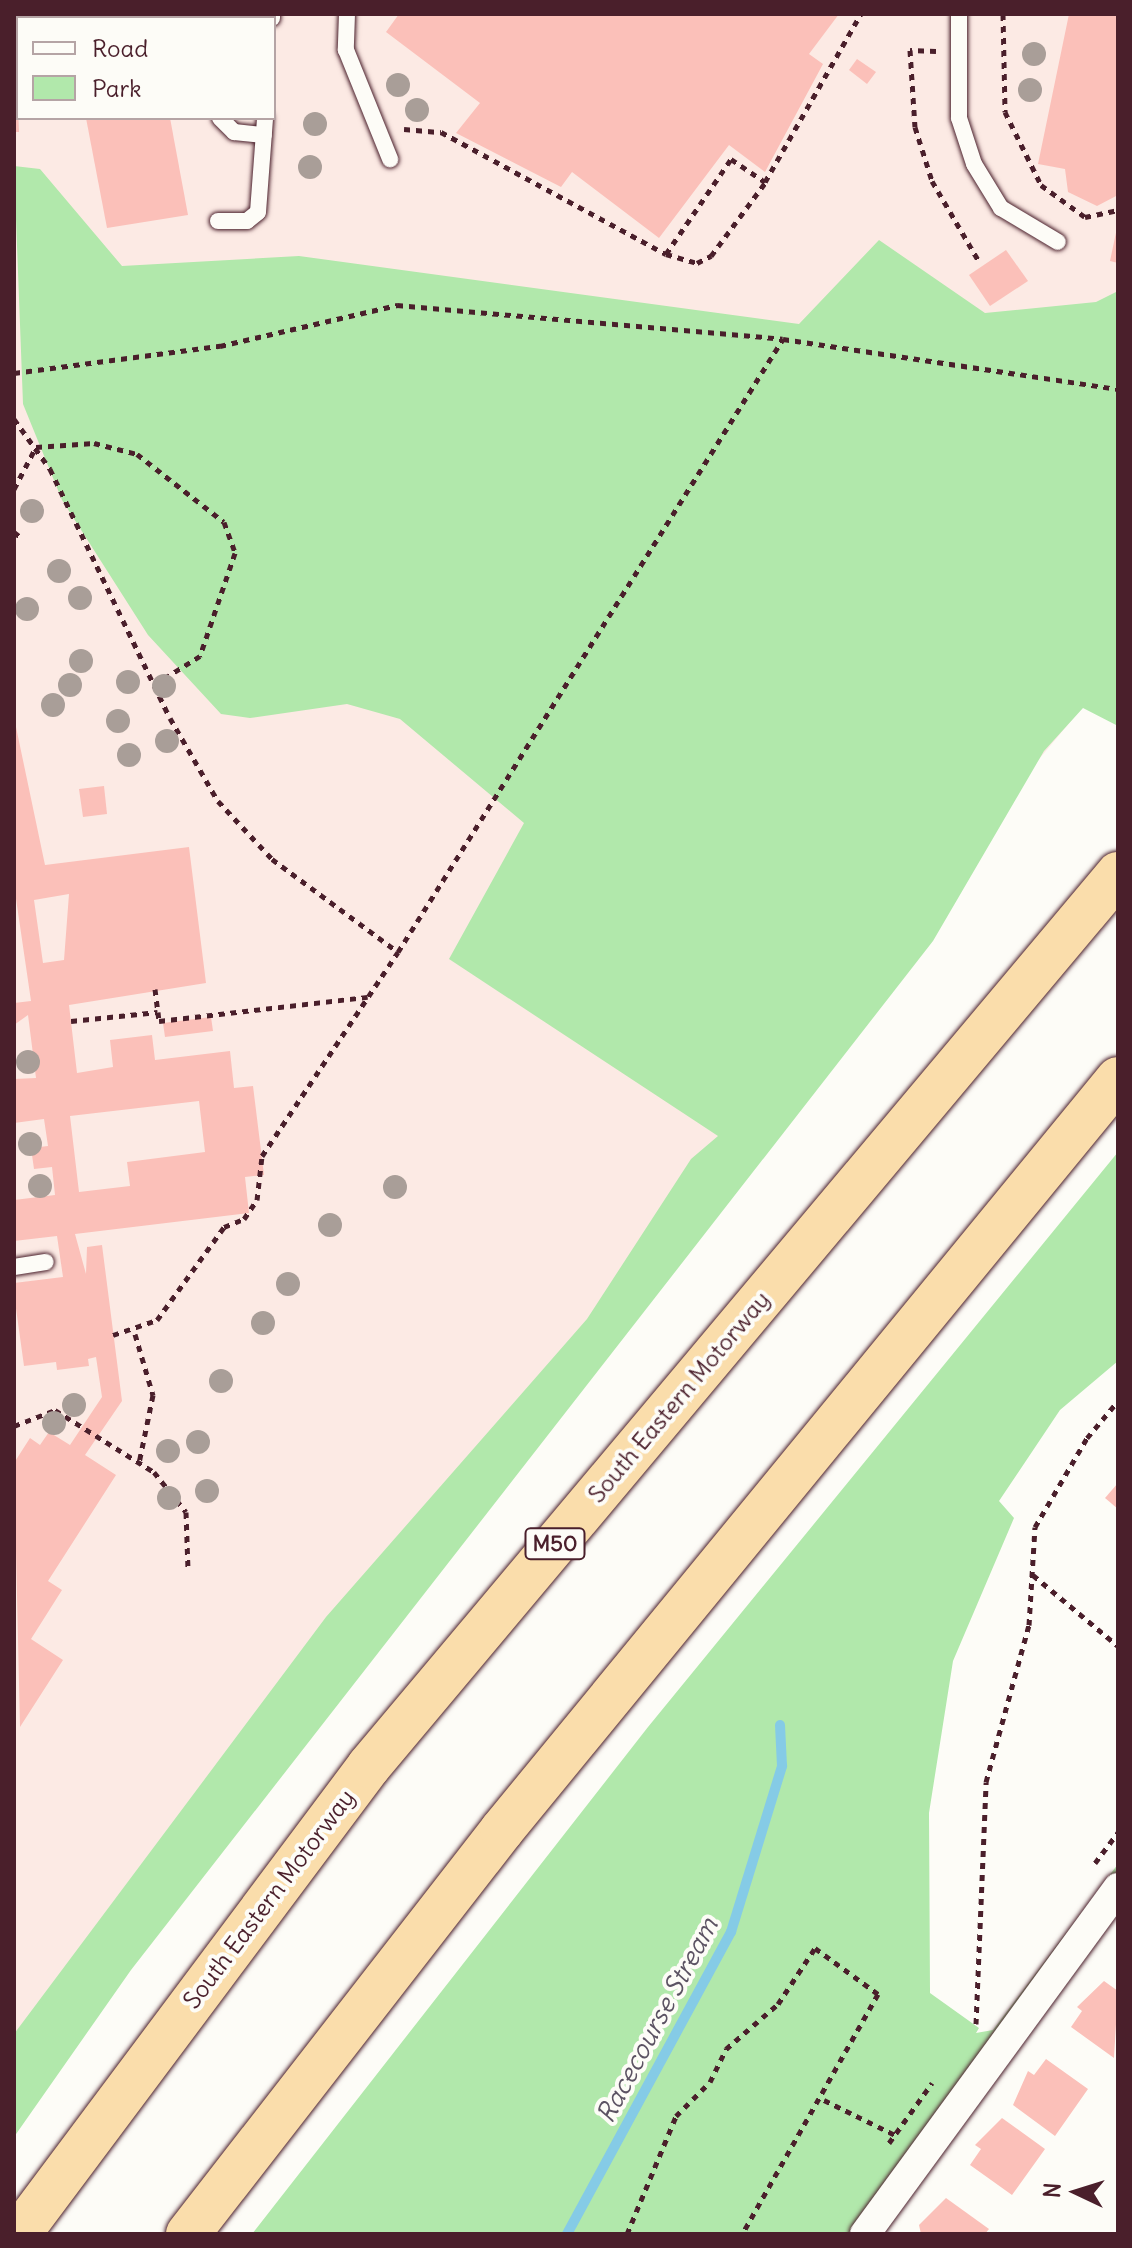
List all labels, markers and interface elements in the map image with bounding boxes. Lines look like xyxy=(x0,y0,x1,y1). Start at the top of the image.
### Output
legend xyxy=(16,16,276,120)
text: Road xyxy=(92,33,148,63)
text: Park xyxy=(92,73,142,103)
street label: South Eastern Motorway xyxy=(582,1285,776,1509)
road number: M50 xyxy=(523,1526,587,1562)
street label: South Eastern Motorway xyxy=(177,1784,361,2014)
water label: Racecourse Stream xyxy=(590,1912,724,2128)
north arrow xyxy=(1036,2152,1116,2232)
text: N xyxy=(1038,2182,1067,2199)

